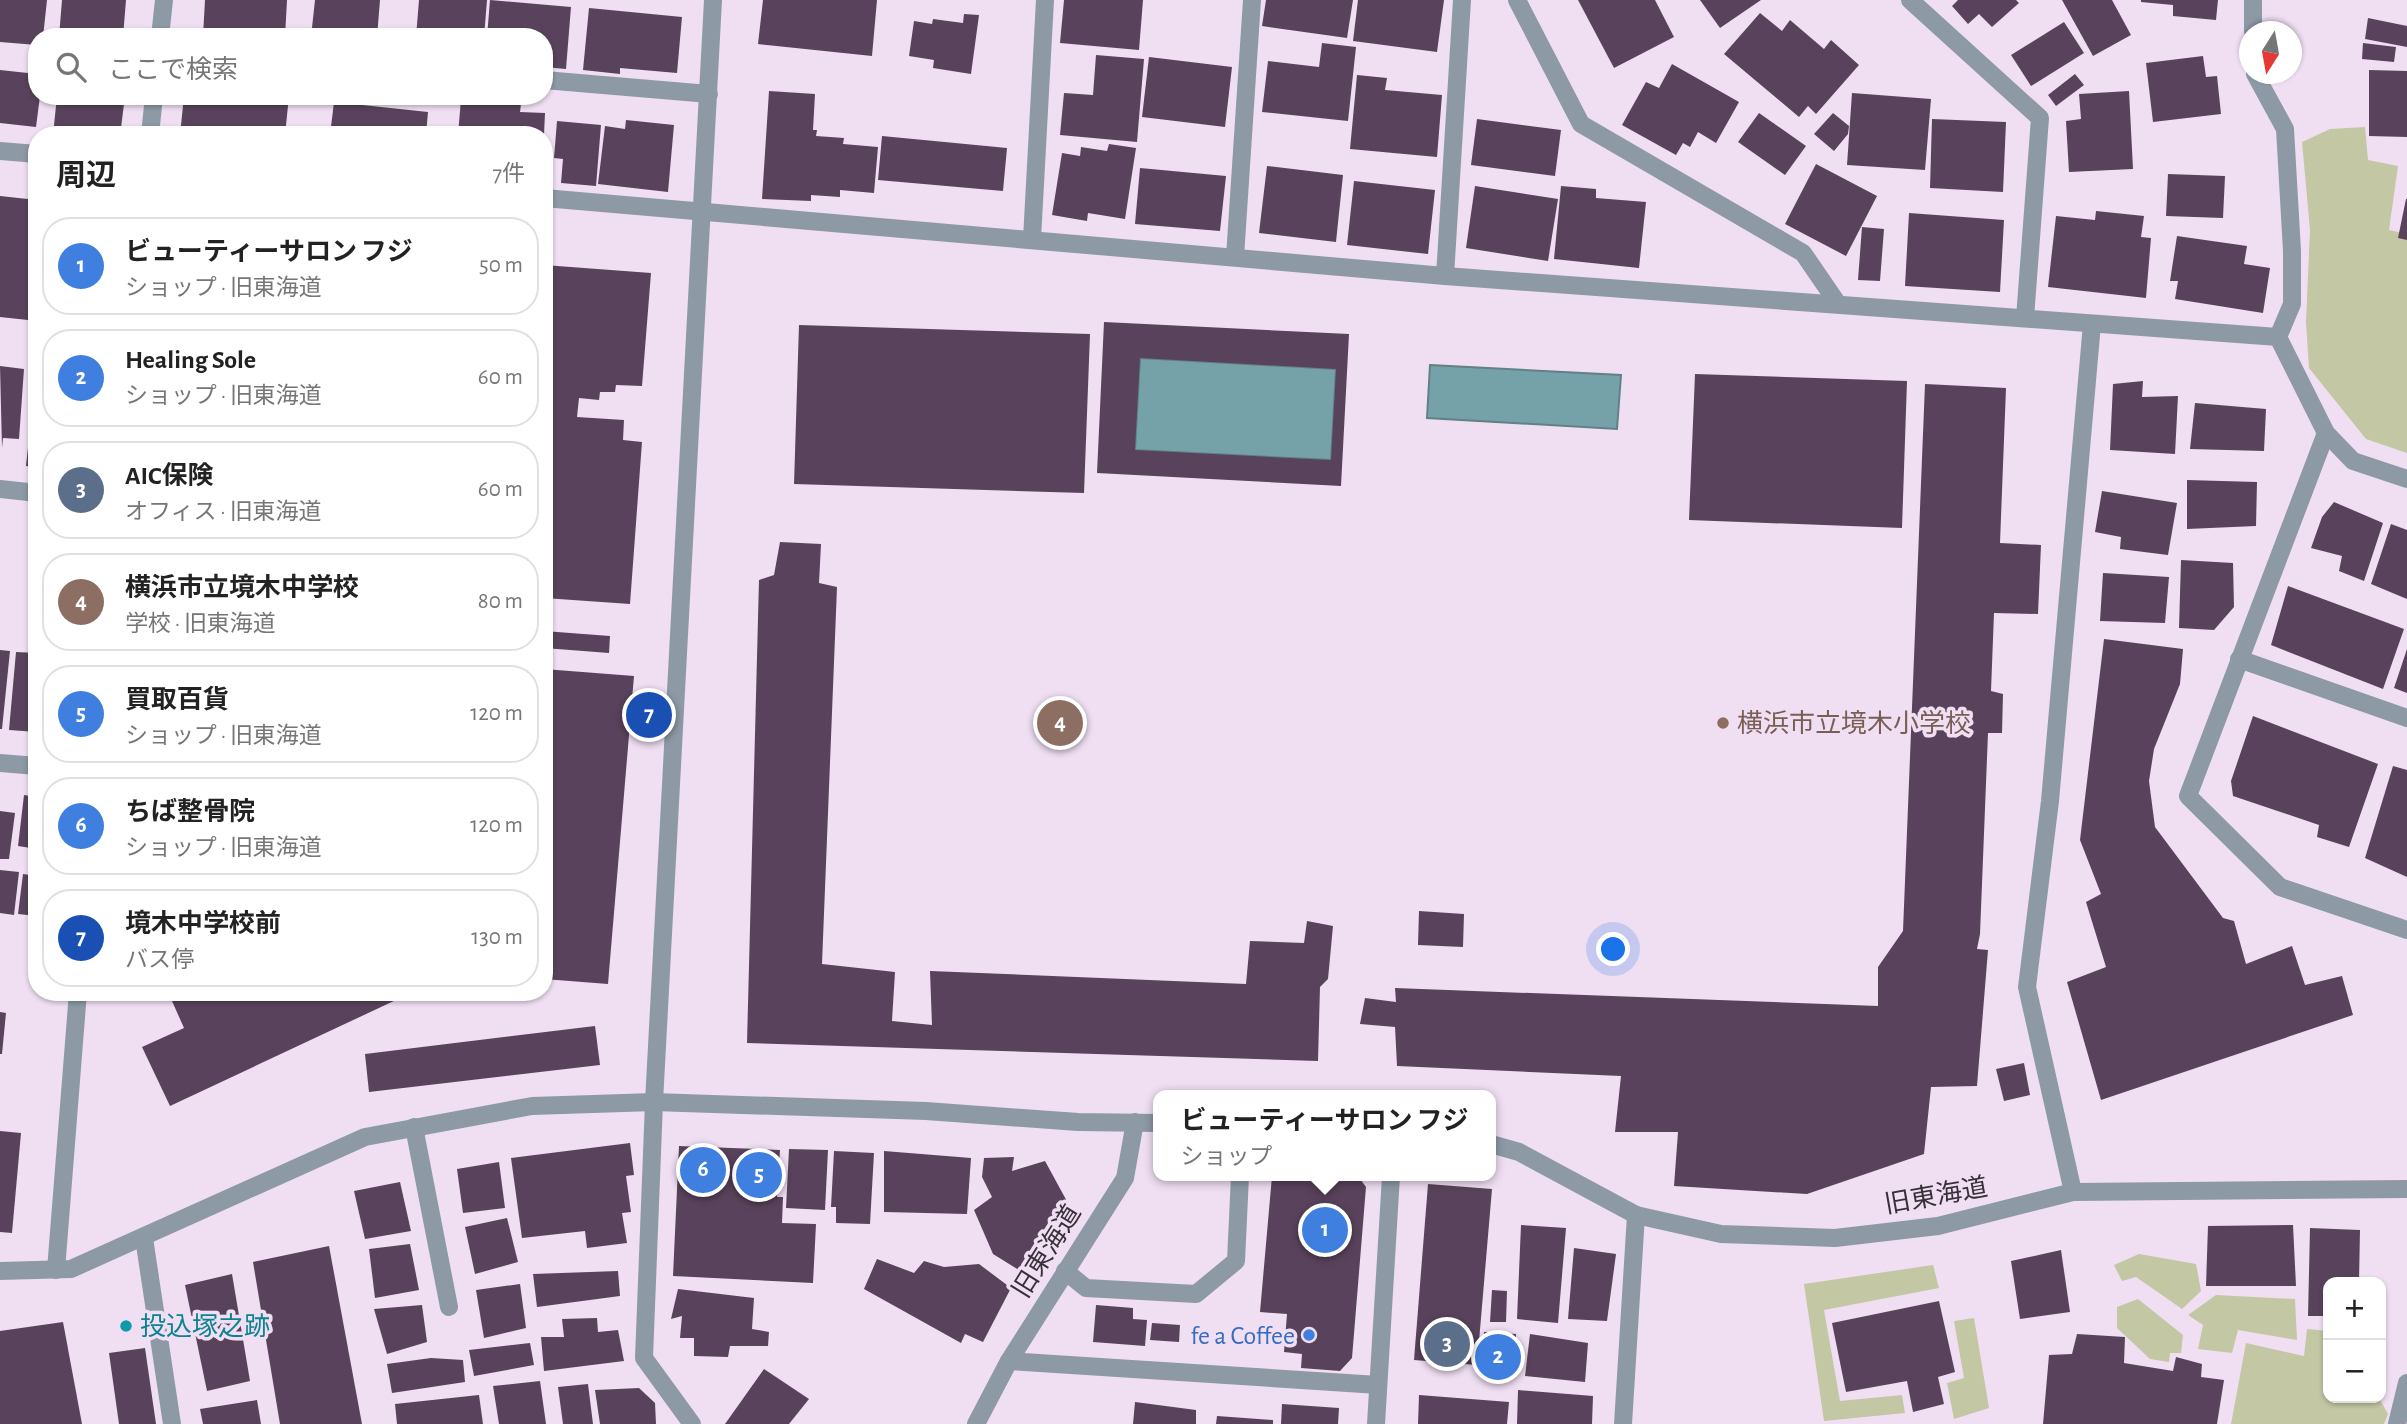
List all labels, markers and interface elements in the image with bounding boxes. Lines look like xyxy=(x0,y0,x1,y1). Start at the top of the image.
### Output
north arrow xyxy=(2239,21,2302,84)
search box xyxy=(28,28,553,105)
icon: search xyxy=(52,48,90,86)
text: ここで検索 xyxy=(108,57,238,83)
text: 周辺 xyxy=(56,161,116,191)
text: 7件 xyxy=(492,163,525,186)
text: ビューティーサロン フジ xyxy=(125,239,413,265)
text: 1 xyxy=(77,254,85,277)
text: 50 m xyxy=(479,254,523,277)
text: ショップ · 旧東海道 xyxy=(125,277,322,300)
text: Healing Sole xyxy=(125,347,256,373)
text: 2 xyxy=(76,366,86,389)
text: 60 m xyxy=(478,366,523,389)
text: ショップ · 旧東海道 xyxy=(125,385,322,408)
text: AIC保険 xyxy=(125,463,213,489)
text: 3 xyxy=(76,478,86,501)
text: 60 m xyxy=(478,478,523,501)
text: オフィス · 旧東海道 xyxy=(125,501,321,524)
text: 横浜市立境木中学校 xyxy=(125,575,359,601)
text: 4 xyxy=(75,590,87,613)
text: 80 m xyxy=(478,590,523,613)
text: 学校 · 旧東海道 xyxy=(125,613,276,636)
text: 買取百貨 xyxy=(125,687,229,713)
pin: 7 xyxy=(626,689,672,741)
pin: 4 xyxy=(1037,697,1083,749)
text: 5 xyxy=(76,702,86,725)
text: 120 m xyxy=(470,702,523,725)
place label: 横浜市立境木小学校 xyxy=(1737,709,1971,737)
marker: 横浜市立境木小学校 xyxy=(1715,715,1731,731)
text: ショップ · 旧東海道 xyxy=(125,725,322,748)
text: ちば整骨院 xyxy=(125,799,255,825)
text: 6 xyxy=(75,814,87,837)
text: 120 m xyxy=(470,814,523,837)
text: ショップ · 旧東海道 xyxy=(125,837,322,860)
text: 境木中学校前 xyxy=(125,911,281,937)
text: 7 xyxy=(76,926,86,949)
text: 130 m xyxy=(471,926,523,949)
your location xyxy=(1596,932,1630,966)
text: バス停 xyxy=(125,949,194,972)
popup xyxy=(1153,1090,1496,1181)
text: ビューティーサロン フジ xyxy=(1181,1108,1468,1134)
pin: 6 xyxy=(680,1144,726,1196)
text: ショップ xyxy=(1181,1146,1273,1169)
pin: 5 xyxy=(736,1149,782,1201)
street label: 旧東海道 xyxy=(1883,1173,1990,1218)
street label: 旧東海道 xyxy=(1007,1200,1085,1303)
pin: 1 xyxy=(1302,1204,1348,1256)
map controls xyxy=(2323,1277,2386,1403)
button: + xyxy=(2323,1277,2386,1340)
place label: 投込塚之跡 xyxy=(140,1313,270,1340)
marker: 投込塚之跡 xyxy=(118,1318,134,1334)
pin: 3 xyxy=(1424,1318,1470,1370)
place label: fe a Coffee xyxy=(1191,1323,1295,1349)
marker: fe a Coffee xyxy=(1301,1327,1317,1343)
pin: 2 xyxy=(1475,1331,1521,1383)
button: − xyxy=(2323,1340,2386,1403)

